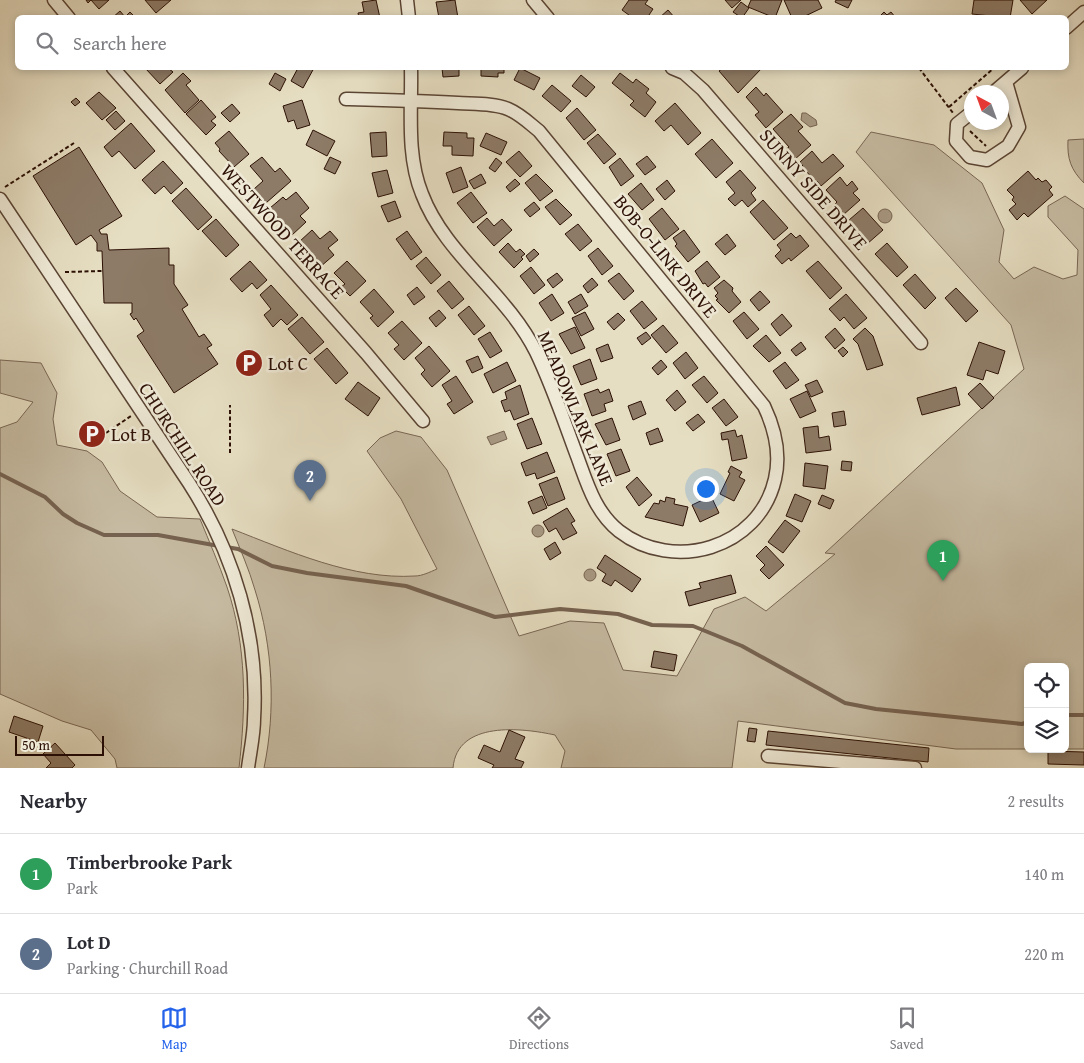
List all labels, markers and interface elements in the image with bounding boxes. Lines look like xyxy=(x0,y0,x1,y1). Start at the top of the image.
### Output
search box xyxy=(15,15,1069,70)
icon: search xyxy=(33,29,61,57)
text: Search here xyxy=(73,29,167,57)
north arrow xyxy=(964,85,1009,130)
street label: SUNNY SIDE DRIVE xyxy=(753,122,875,256)
street label: WESTWOOD TERRACE xyxy=(215,157,352,305)
street label: BOB-O-LINK DRIVE xyxy=(608,189,725,324)
street label: MEADOWLARK LANE xyxy=(531,326,621,490)
parking icon: Lot C xyxy=(234,348,264,378)
place label: Lot C xyxy=(268,349,308,377)
street label: CHURCHILL ROAD xyxy=(132,376,234,512)
parking icon: Lot B xyxy=(77,419,107,449)
place label: Lot B xyxy=(111,420,152,448)
pin: 2 xyxy=(294,460,326,501)
your location xyxy=(693,476,719,502)
pin: 1 xyxy=(927,540,959,581)
map controls xyxy=(1024,663,1069,753)
button: locate xyxy=(1024,663,1069,708)
button: layers xyxy=(1024,708,1069,753)
scale bar xyxy=(15,733,104,756)
text: 50 m xyxy=(22,735,50,755)
text: Nearby xyxy=(20,785,87,816)
text: 2 results xyxy=(1007,789,1064,813)
text: Timberbrooke Park xyxy=(67,848,232,876)
text: 1 xyxy=(32,862,40,886)
text: 140 m xyxy=(1024,862,1064,886)
text: Park xyxy=(67,876,98,900)
text: Lot D xyxy=(67,928,111,956)
text: 2 xyxy=(32,942,40,966)
text: 220 m xyxy=(1024,942,1064,966)
text: Parking · Churchill Road xyxy=(67,956,228,980)
tab: Map xyxy=(160,1004,188,1054)
tab: Directions xyxy=(509,1004,569,1054)
tab: Saved xyxy=(890,1004,924,1054)

